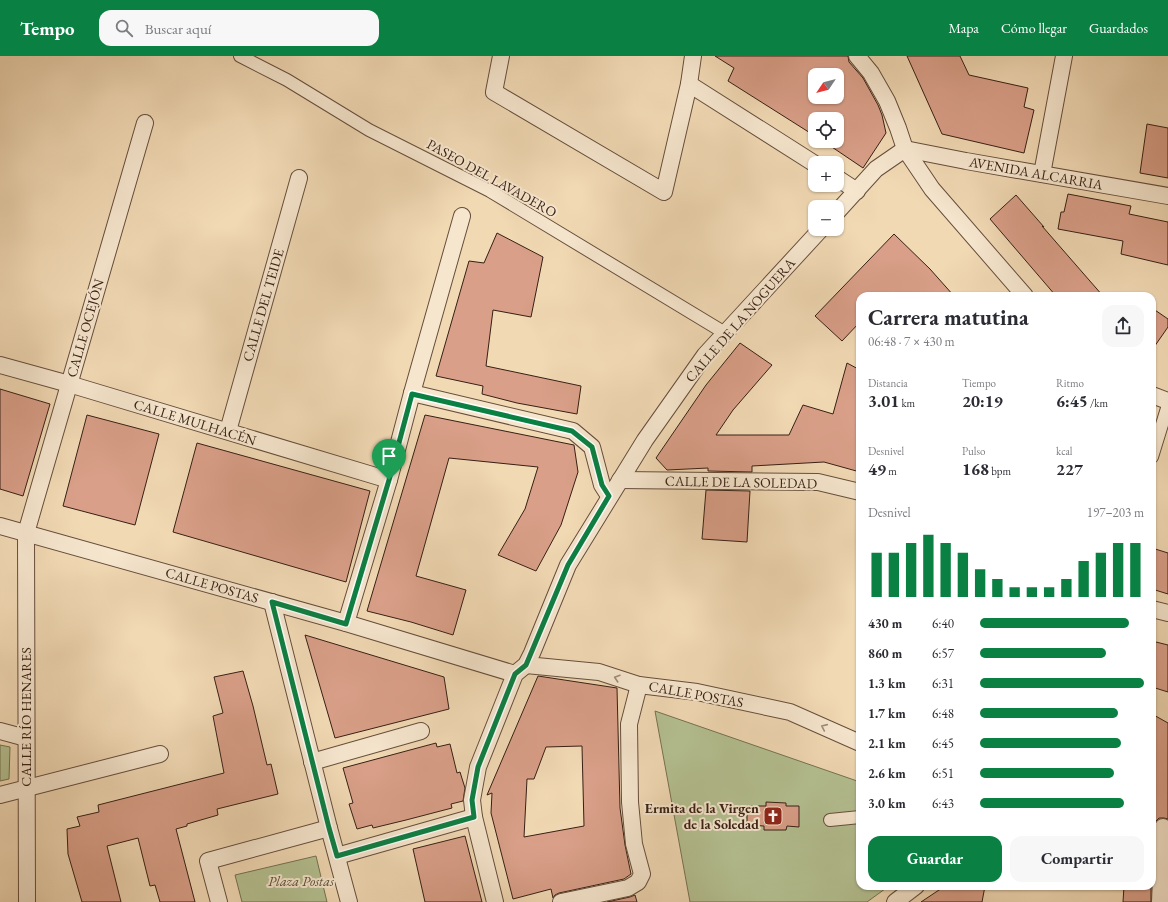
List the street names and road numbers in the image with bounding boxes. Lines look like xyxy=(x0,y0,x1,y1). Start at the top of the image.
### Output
street label: PASEO DEL LAVADERO xyxy=(424,135,560,221)
street label: AVENIDA ALCARRIA xyxy=(967,152,1105,194)
street label: CALLE DEL TEIDE xyxy=(238,246,288,364)
street label: CALLE DE LA NOGUERA xyxy=(681,254,799,386)
street label: CALLE OCEJÓN xyxy=(62,277,108,379)
street label: CALLE MULHACÉN xyxy=(131,395,259,449)
street label: CALLE DE LA SOLEDAD xyxy=(665,472,818,492)
street label: CALLE POSTAS xyxy=(163,563,261,607)
street label: CALLE RÍO HENARES xyxy=(17,647,35,787)
street label: CALLE POSTAS xyxy=(647,677,745,711)

